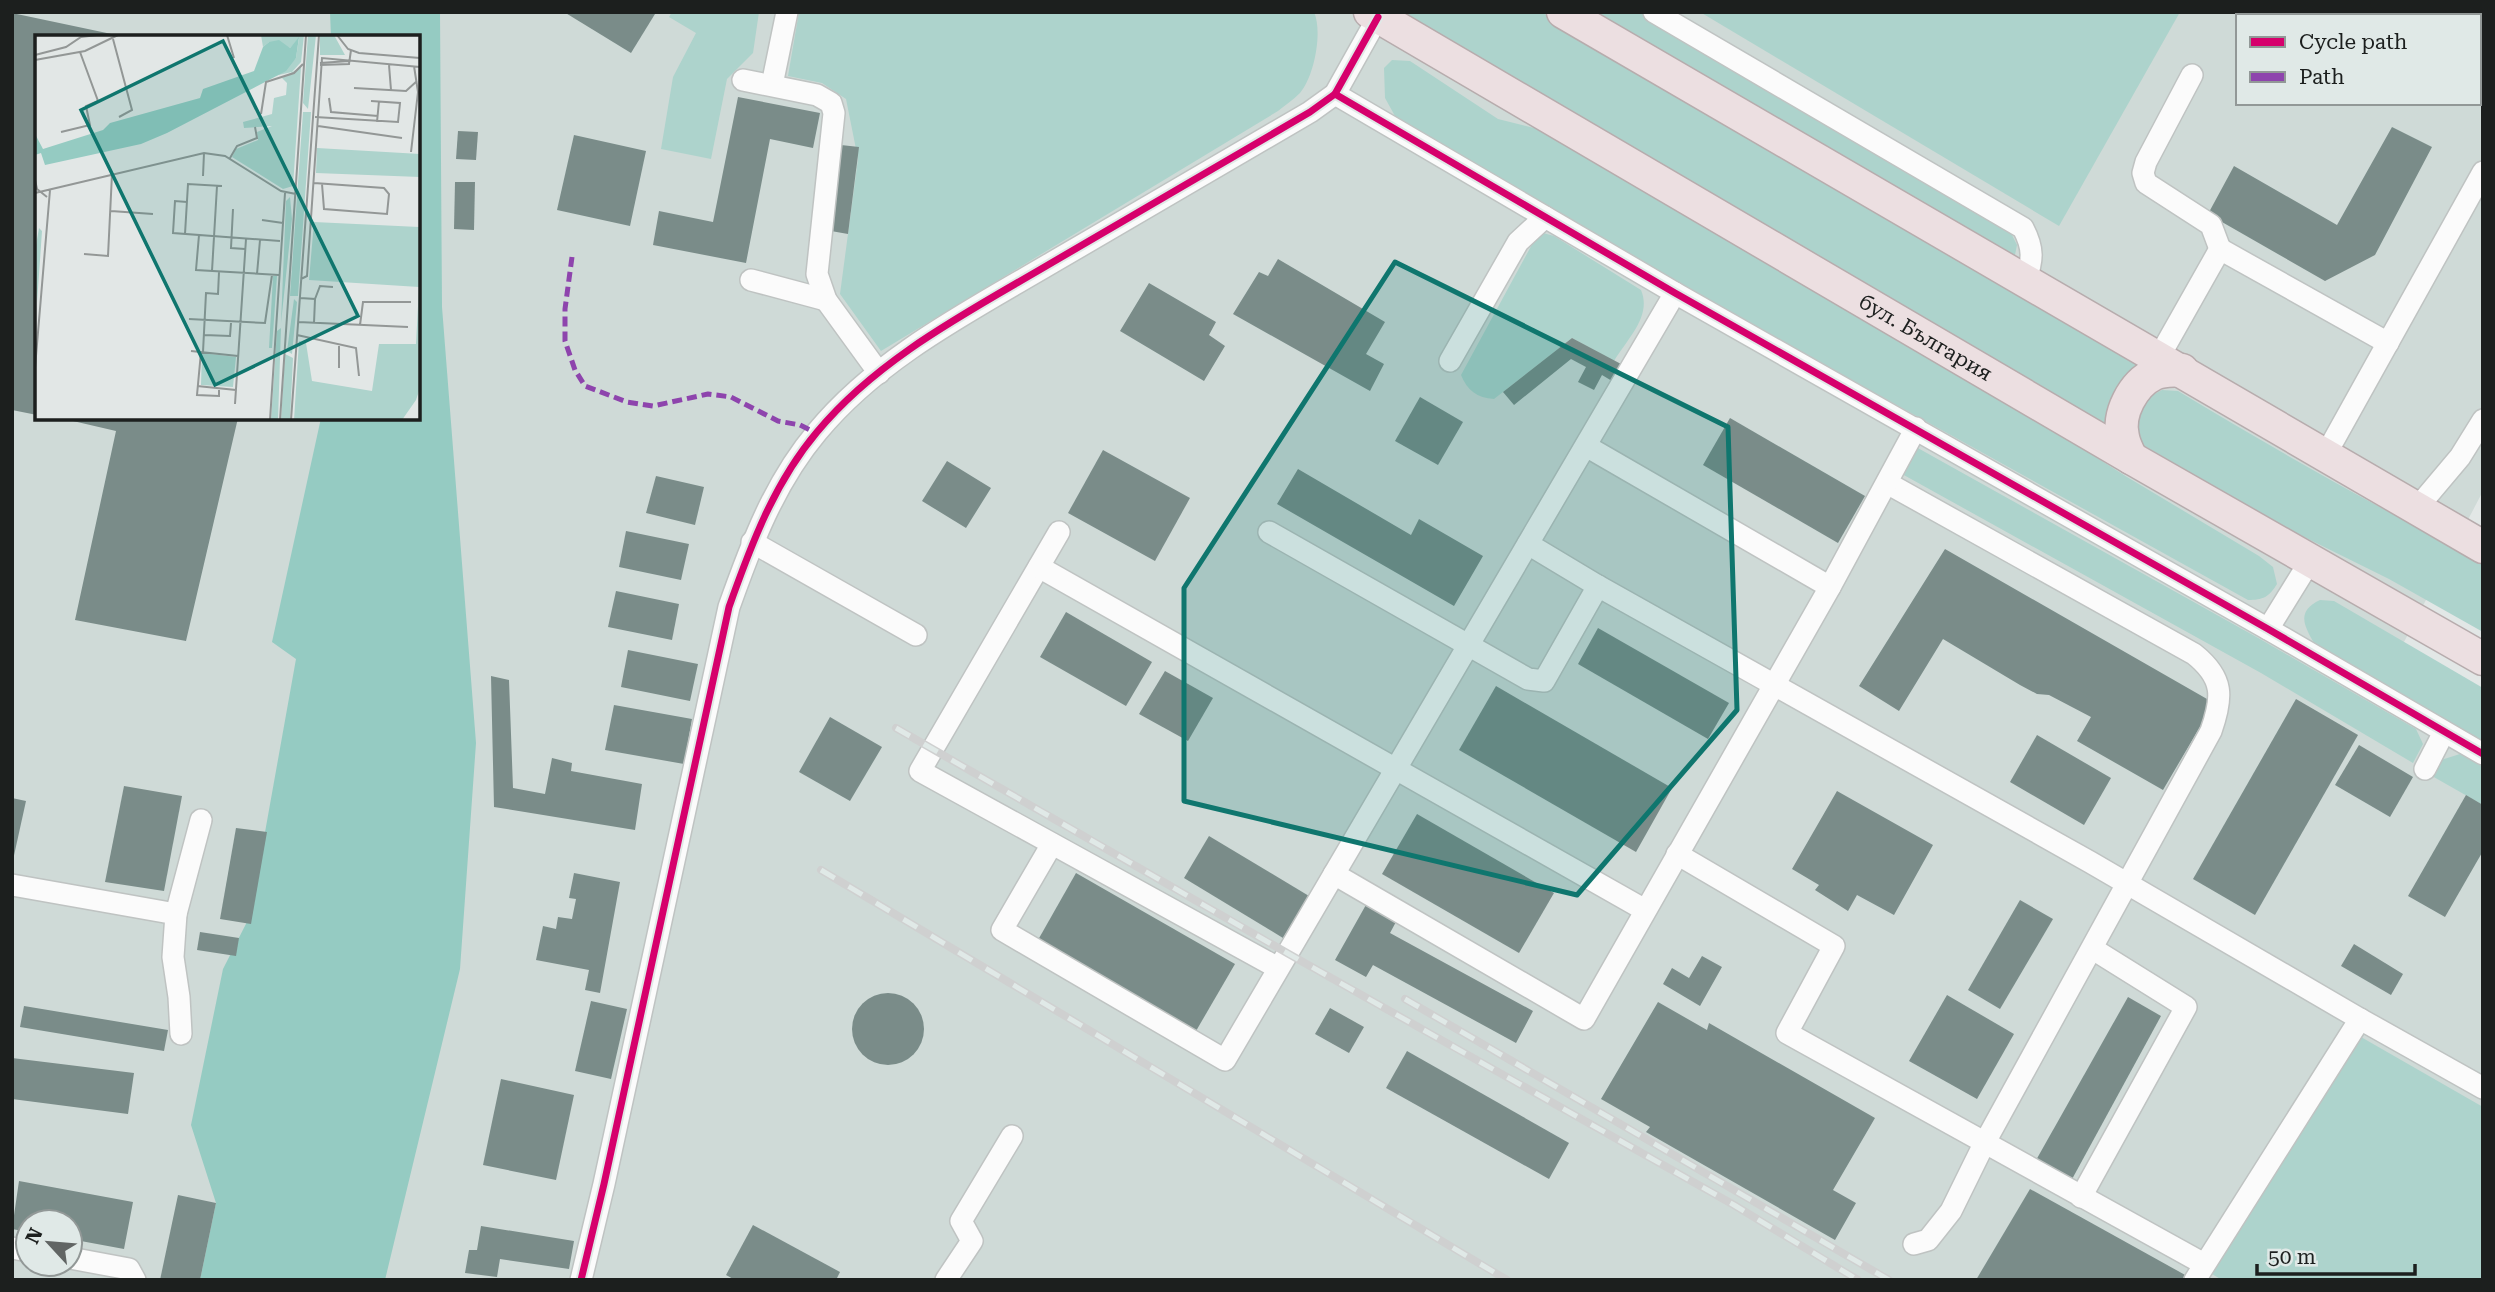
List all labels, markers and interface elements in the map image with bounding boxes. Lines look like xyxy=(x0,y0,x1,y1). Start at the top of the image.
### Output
legend xyxy=(2236,14,2481,105)
text: Cycle path xyxy=(2299,30,2408,54)
inset map xyxy=(35,35,420,420)
text: Path xyxy=(2299,65,2345,89)
street label: бул. България xyxy=(1855,289,1996,386)
north arrow xyxy=(14,1208,84,1278)
text: N xyxy=(21,1224,48,1247)
scale bar xyxy=(2257,1232,2414,1276)
text: 50 m xyxy=(2268,1245,2316,1269)

